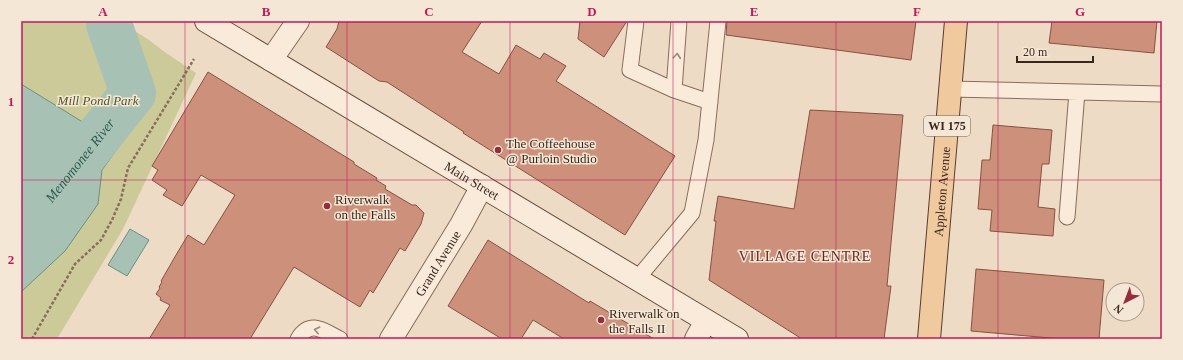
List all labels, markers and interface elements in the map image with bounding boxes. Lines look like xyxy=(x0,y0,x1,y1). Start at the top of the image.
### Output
text: A xyxy=(98,4,108,19)
text: B xyxy=(262,4,271,19)
text: C xyxy=(424,4,434,19)
text: D xyxy=(587,4,597,19)
text: E xyxy=(750,4,758,19)
text: F xyxy=(913,4,921,19)
text: G xyxy=(1075,4,1085,19)
scale bar xyxy=(1017,38,1093,64)
text: 20 m xyxy=(1023,45,1048,59)
one-way arrow xyxy=(672,53,681,59)
park label: Mill Pond Park xyxy=(57,93,139,108)
text: 1 xyxy=(8,94,14,109)
water label: Menomonee River xyxy=(42,115,118,206)
road number: WI 175 xyxy=(924,116,970,136)
place label: The Coffeehouse @ Purloin Studio xyxy=(506,136,597,166)
marker: The Coffeehouse @ Purloin Studio xyxy=(493,145,503,155)
street label: Appleton Avenue xyxy=(930,146,953,237)
street label: Main Street xyxy=(442,158,502,203)
place label: Riverwalk on the Falls xyxy=(335,192,396,222)
marker: Riverwalk on the Falls xyxy=(322,201,332,211)
street label: Grand Avenue xyxy=(412,227,464,299)
district label: VILLAGE CENTRE xyxy=(739,249,871,264)
text: 2 xyxy=(8,252,14,267)
north arrow xyxy=(1105,282,1145,322)
text: N xyxy=(1111,302,1125,317)
place label: Riverwalk on the Falls II xyxy=(609,306,680,336)
marker: Riverwalk on the Falls II xyxy=(596,315,606,325)
one-way arrow xyxy=(314,326,321,334)

